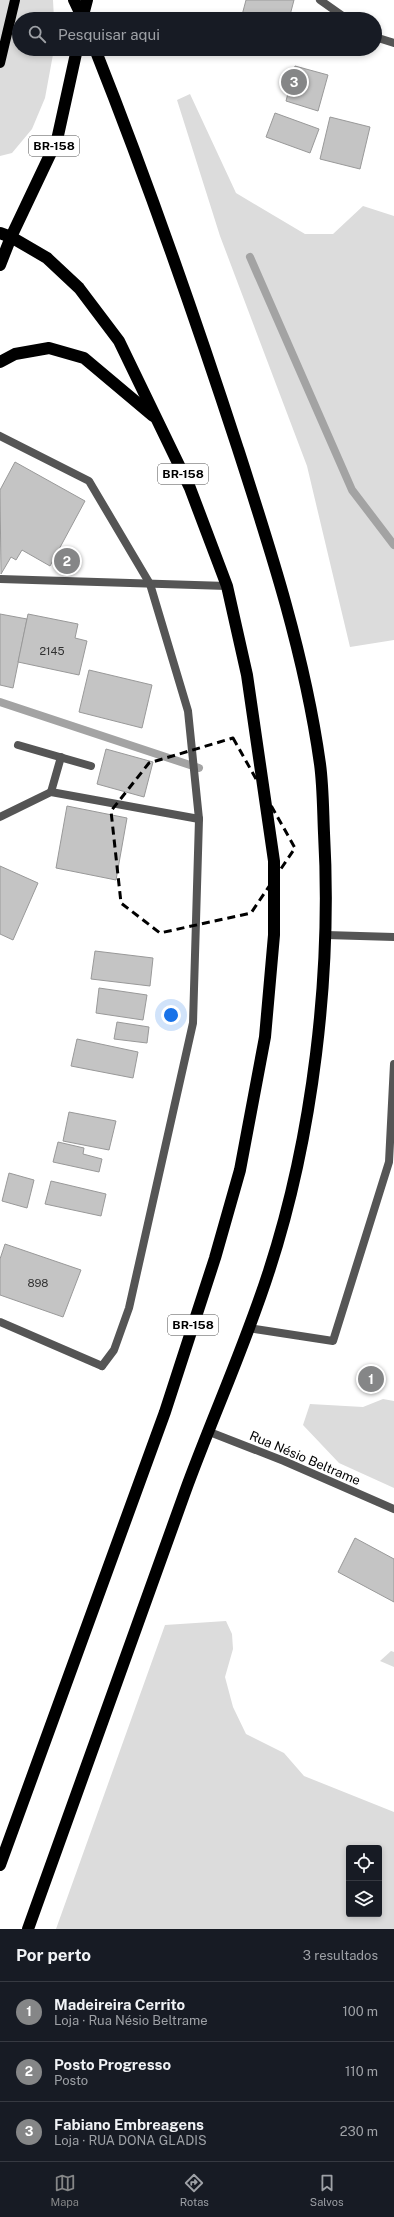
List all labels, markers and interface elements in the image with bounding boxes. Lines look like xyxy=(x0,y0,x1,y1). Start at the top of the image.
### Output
search box xyxy=(12,12,382,56)
icon: search xyxy=(26,23,48,45)
text: Pesquisar aqui xyxy=(58,26,160,43)
pin: 3 xyxy=(281,67,307,97)
road number: BR-158 xyxy=(29,136,79,156)
road number: BR-158 xyxy=(158,464,208,484)
pin: 2 xyxy=(54,546,80,576)
house number: 2145 xyxy=(40,645,64,657)
your location xyxy=(161,1005,181,1025)
house number: 898 xyxy=(28,1277,48,1289)
road number: BR-158 xyxy=(168,1315,218,1335)
pin: 1 xyxy=(358,1364,384,1394)
street label: Rua Nésio Beltrame xyxy=(247,1428,363,1488)
map controls xyxy=(346,1845,382,1917)
button: locate xyxy=(346,1845,382,1881)
button: layers xyxy=(346,1881,382,1917)
text: Por perto xyxy=(16,1945,91,1965)
text: 3 resultados xyxy=(303,1948,378,1963)
text: Madeireira Cerrito xyxy=(54,1996,185,2013)
text: 1 xyxy=(26,2004,32,2019)
text: 100 m xyxy=(342,2004,378,2019)
text: Loja · Rua Nésio Beltrame xyxy=(54,2013,208,2028)
text: Posto Progresso xyxy=(54,2056,171,2073)
text: 2 xyxy=(25,2064,33,2079)
text: 110 m xyxy=(345,2064,378,2079)
text: Posto xyxy=(54,2073,88,2088)
text: Fabiano Embreagens xyxy=(54,2116,204,2133)
text: 3 xyxy=(25,2124,33,2139)
text: 230 m xyxy=(340,2124,378,2139)
text: Loja · RUA DONA GLADIS xyxy=(54,2133,207,2148)
tab: Mapa xyxy=(50,2172,79,2208)
tab: Rotas xyxy=(180,2172,209,2208)
tab: Salvos xyxy=(310,2172,344,2208)

